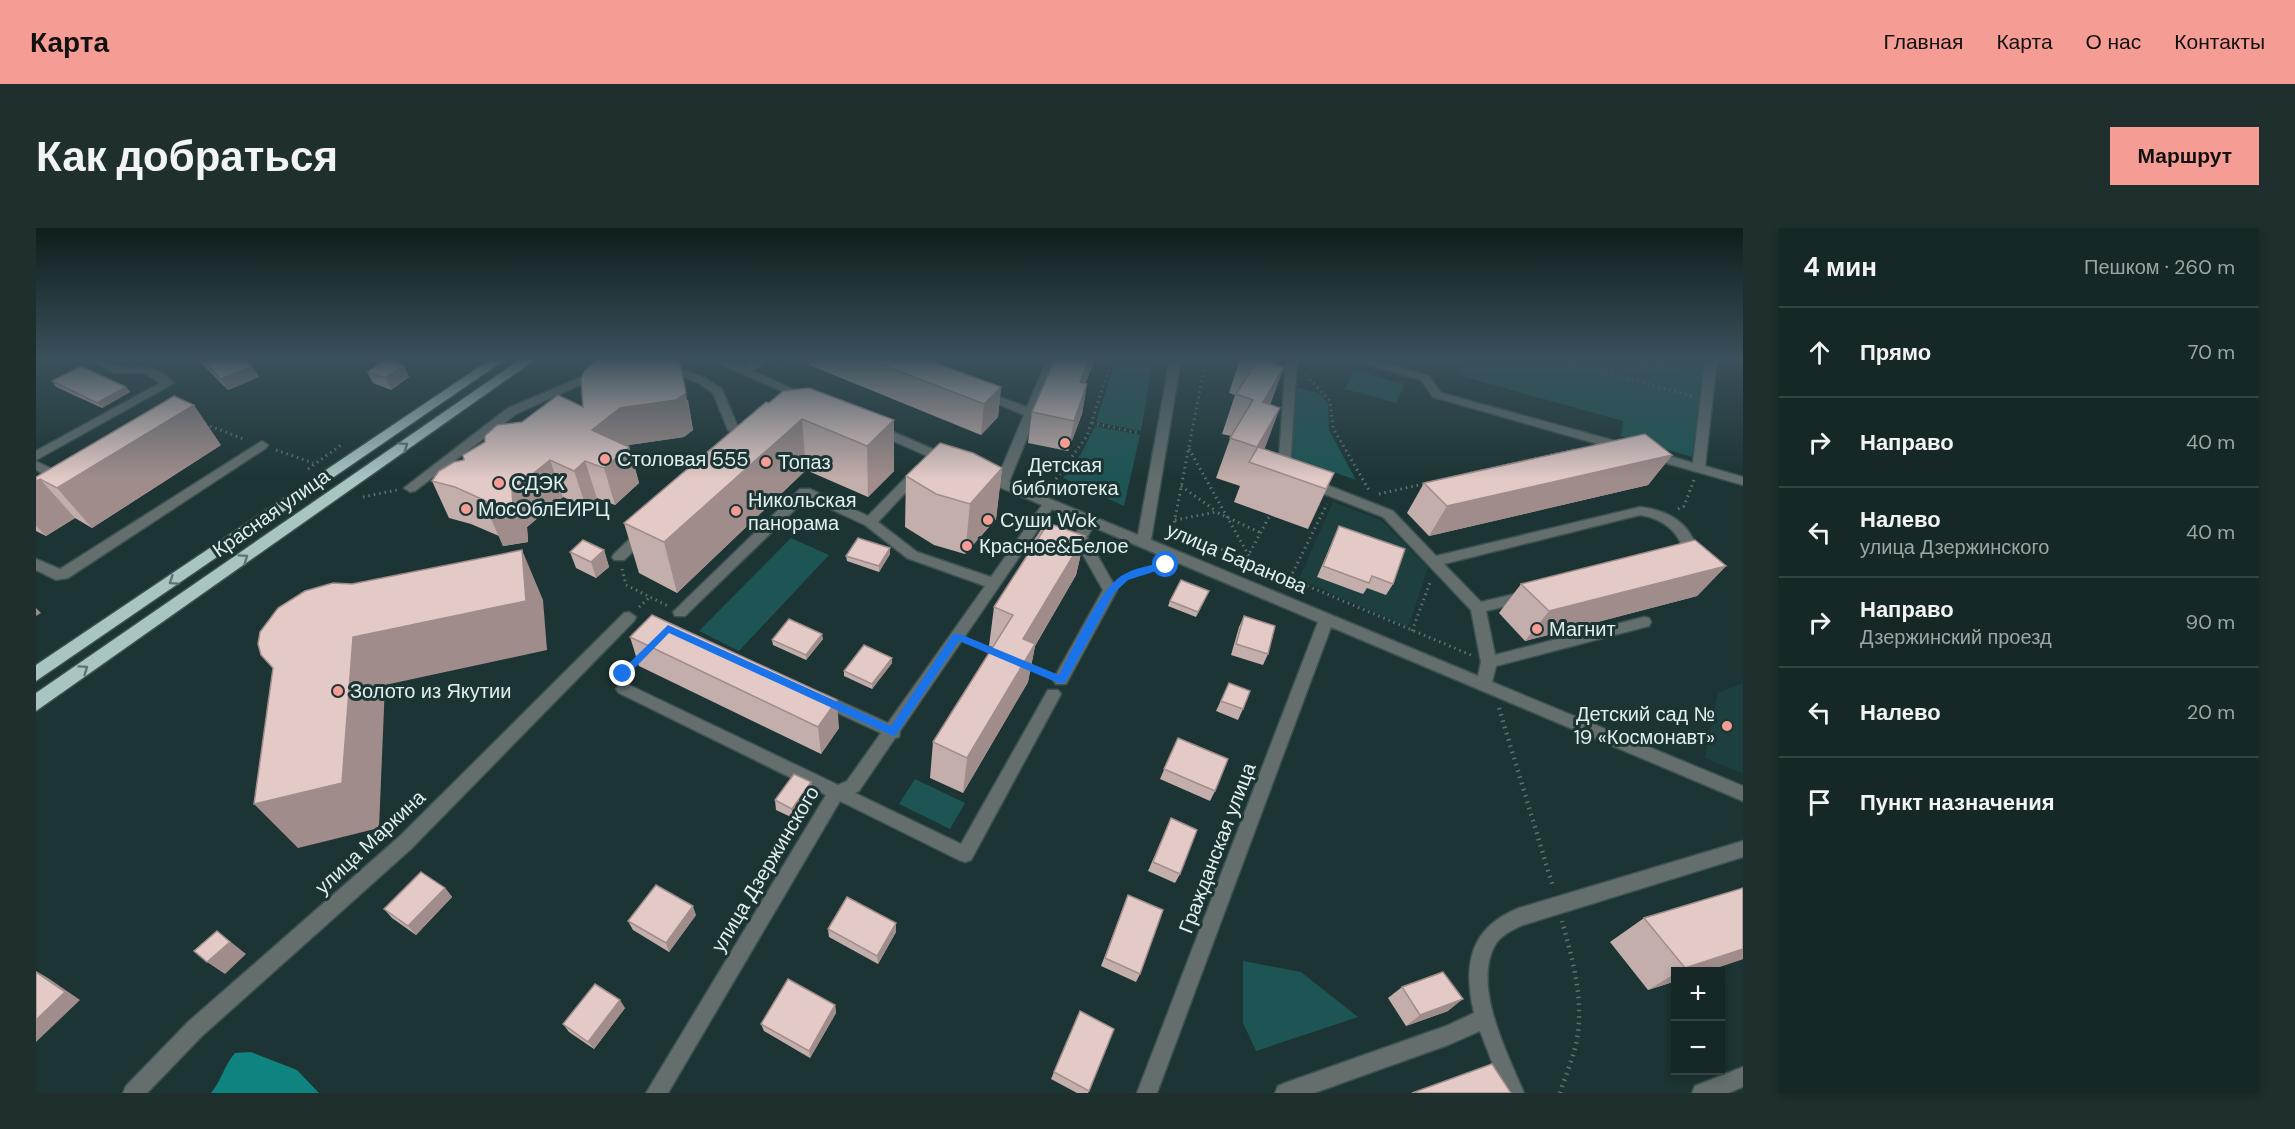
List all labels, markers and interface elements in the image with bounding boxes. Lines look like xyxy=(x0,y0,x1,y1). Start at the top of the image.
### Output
text: Карта xyxy=(30,24,109,61)
text: Главная xyxy=(1883,28,1963,56)
text: Карта xyxy=(1996,28,2053,56)
text: О нас xyxy=(2086,28,2141,56)
text: Контакты xyxy=(2174,28,2265,56)
button: Маршрут xyxy=(2110,127,2259,185)
text: Как добраться xyxy=(36,129,338,184)
text: 4 мин xyxy=(1803,250,1877,284)
text: Пешком · 260 m xyxy=(2084,254,2235,280)
icon: ahead xyxy=(1803,336,1836,369)
text: Прямо xyxy=(1860,338,1931,367)
text: 70 m xyxy=(2188,339,2235,365)
icon: right xyxy=(1803,426,1836,459)
text: Направо xyxy=(1860,428,1954,457)
text: 40 m xyxy=(2186,429,2235,455)
marker: Детская библиотека xyxy=(1058,436,1072,450)
one-way arrow xyxy=(397,442,408,453)
place label: Столовая 555 xyxy=(617,446,748,472)
place label: Топаз xyxy=(778,449,831,475)
marker: Столовая 555 xyxy=(598,452,612,466)
place label: Детская библиотека xyxy=(1011,452,1119,501)
marker: Топаз xyxy=(759,455,773,469)
street label: Красная улица xyxy=(207,463,335,563)
place label: СДЭК xyxy=(511,470,565,496)
marker: СДЭК xyxy=(492,476,506,490)
place label: Никольская панорама xyxy=(748,487,857,536)
place label: МосОблЕИРЦ xyxy=(478,496,610,522)
marker: МосОблЕИРЦ xyxy=(459,502,473,516)
marker: Никольская панорама xyxy=(729,504,743,518)
text: Налево xyxy=(1860,505,1941,534)
place label: Суши Wok xyxy=(1000,507,1097,533)
marker: Суши Wok xyxy=(981,513,995,527)
icon: left xyxy=(1803,516,1836,549)
street label: улица Баранова xyxy=(1163,517,1312,600)
text: 40 m xyxy=(2186,519,2235,545)
place label: Красное&Белое xyxy=(979,533,1129,559)
text: улица Дзержинского xyxy=(1860,534,2049,560)
marker: Красное&Белое xyxy=(960,539,974,553)
route start xyxy=(1152,551,1178,577)
one-way arrow xyxy=(237,554,248,565)
one-way arrow xyxy=(169,574,180,585)
text: Направо xyxy=(1860,595,1954,624)
icon: right xyxy=(1803,606,1836,639)
text: 90 m xyxy=(2186,609,2235,635)
place label: Магнит xyxy=(1549,616,1616,642)
marker: Магнит xyxy=(1530,622,1544,636)
text: Дзержинский проезд xyxy=(1860,624,2052,650)
route end xyxy=(609,660,635,686)
one-way arrow xyxy=(77,665,88,676)
place label: Золото из Якутии xyxy=(350,678,511,704)
marker: Золото из Якутии xyxy=(331,684,345,698)
icon: left xyxy=(1803,696,1836,729)
text: Налево xyxy=(1860,698,1941,727)
text: 20 m xyxy=(2187,699,2235,725)
place label: Детский сад № 19 «Космонавт» xyxy=(1574,701,1715,750)
marker: Детский сад № 19 «Космонавт» xyxy=(1720,719,1734,733)
street label: Гражданская улица xyxy=(1172,758,1262,937)
street label: улица Дзержинского xyxy=(705,781,825,957)
street label: улица Маркина xyxy=(309,784,431,900)
icon: arrive xyxy=(1803,786,1836,819)
text: Пункт назначения xyxy=(1860,788,2055,817)
map controls xyxy=(1671,967,1725,1075)
button: + xyxy=(1671,967,1725,1021)
button: − xyxy=(1671,1021,1725,1075)

